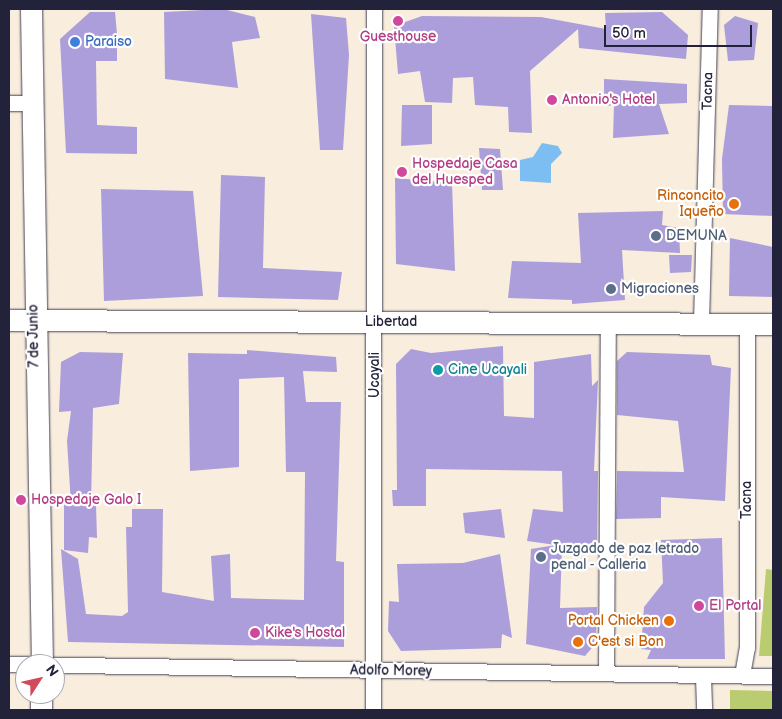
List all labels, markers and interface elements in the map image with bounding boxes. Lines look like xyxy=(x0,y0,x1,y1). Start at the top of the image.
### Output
marker: Guesthouse xyxy=(392,15,404,27)
scale bar xyxy=(607,15,754,47)
text: 50 m xyxy=(612,24,646,43)
place label: Guesthouse xyxy=(360,29,436,45)
place label: Paraiso xyxy=(85,34,132,50)
marker: Paraiso xyxy=(69,36,81,48)
street label: Tacna xyxy=(699,72,717,110)
place label: Antonio's Hotel xyxy=(562,92,655,108)
marker: Antonio's Hotel xyxy=(546,94,558,106)
place label: Hospedaje Casa del Huesped xyxy=(412,156,518,188)
marker: Hospedaje Casa del Huesped xyxy=(396,166,408,178)
place label: Rinconcito Iqueño xyxy=(657,188,724,220)
marker: Rinconcito Iqueño xyxy=(728,198,740,210)
place label: DEMUNA xyxy=(666,228,727,244)
marker: DEMUNA xyxy=(650,230,662,242)
place label: Migraciones xyxy=(621,281,699,297)
marker: Migraciones xyxy=(605,283,617,295)
street label: 7 de Junio xyxy=(25,303,43,369)
street label: Libertad xyxy=(365,314,417,330)
street label: Ucayali xyxy=(367,352,383,398)
place label: Cine Ucayali xyxy=(448,362,527,378)
marker: Cine Ucayali xyxy=(432,364,444,376)
street label: Tacna xyxy=(739,481,755,519)
place label: Hospedaje Galo I xyxy=(31,492,141,508)
marker: Hospedaje Galo I xyxy=(15,494,27,506)
place label: Juzgado de paz letrado penal - Calleria xyxy=(551,541,699,574)
marker: Juzgado de paz letrado penal - Calleria xyxy=(535,551,547,563)
place label: El Portal xyxy=(709,598,761,614)
marker: El Portal xyxy=(693,600,705,612)
place label: Portal Chicken xyxy=(568,613,659,629)
marker: Portal Chicken xyxy=(663,615,675,627)
place label: Kike's Hostal xyxy=(265,625,345,641)
marker: Kike's Hostal xyxy=(249,627,261,639)
place label: C'est si Bon xyxy=(588,634,664,650)
marker: C'est si Bon xyxy=(572,636,584,648)
north arrow xyxy=(15,654,65,704)
text: N xyxy=(42,661,62,680)
street label: Adolfo Morey xyxy=(350,662,432,680)

